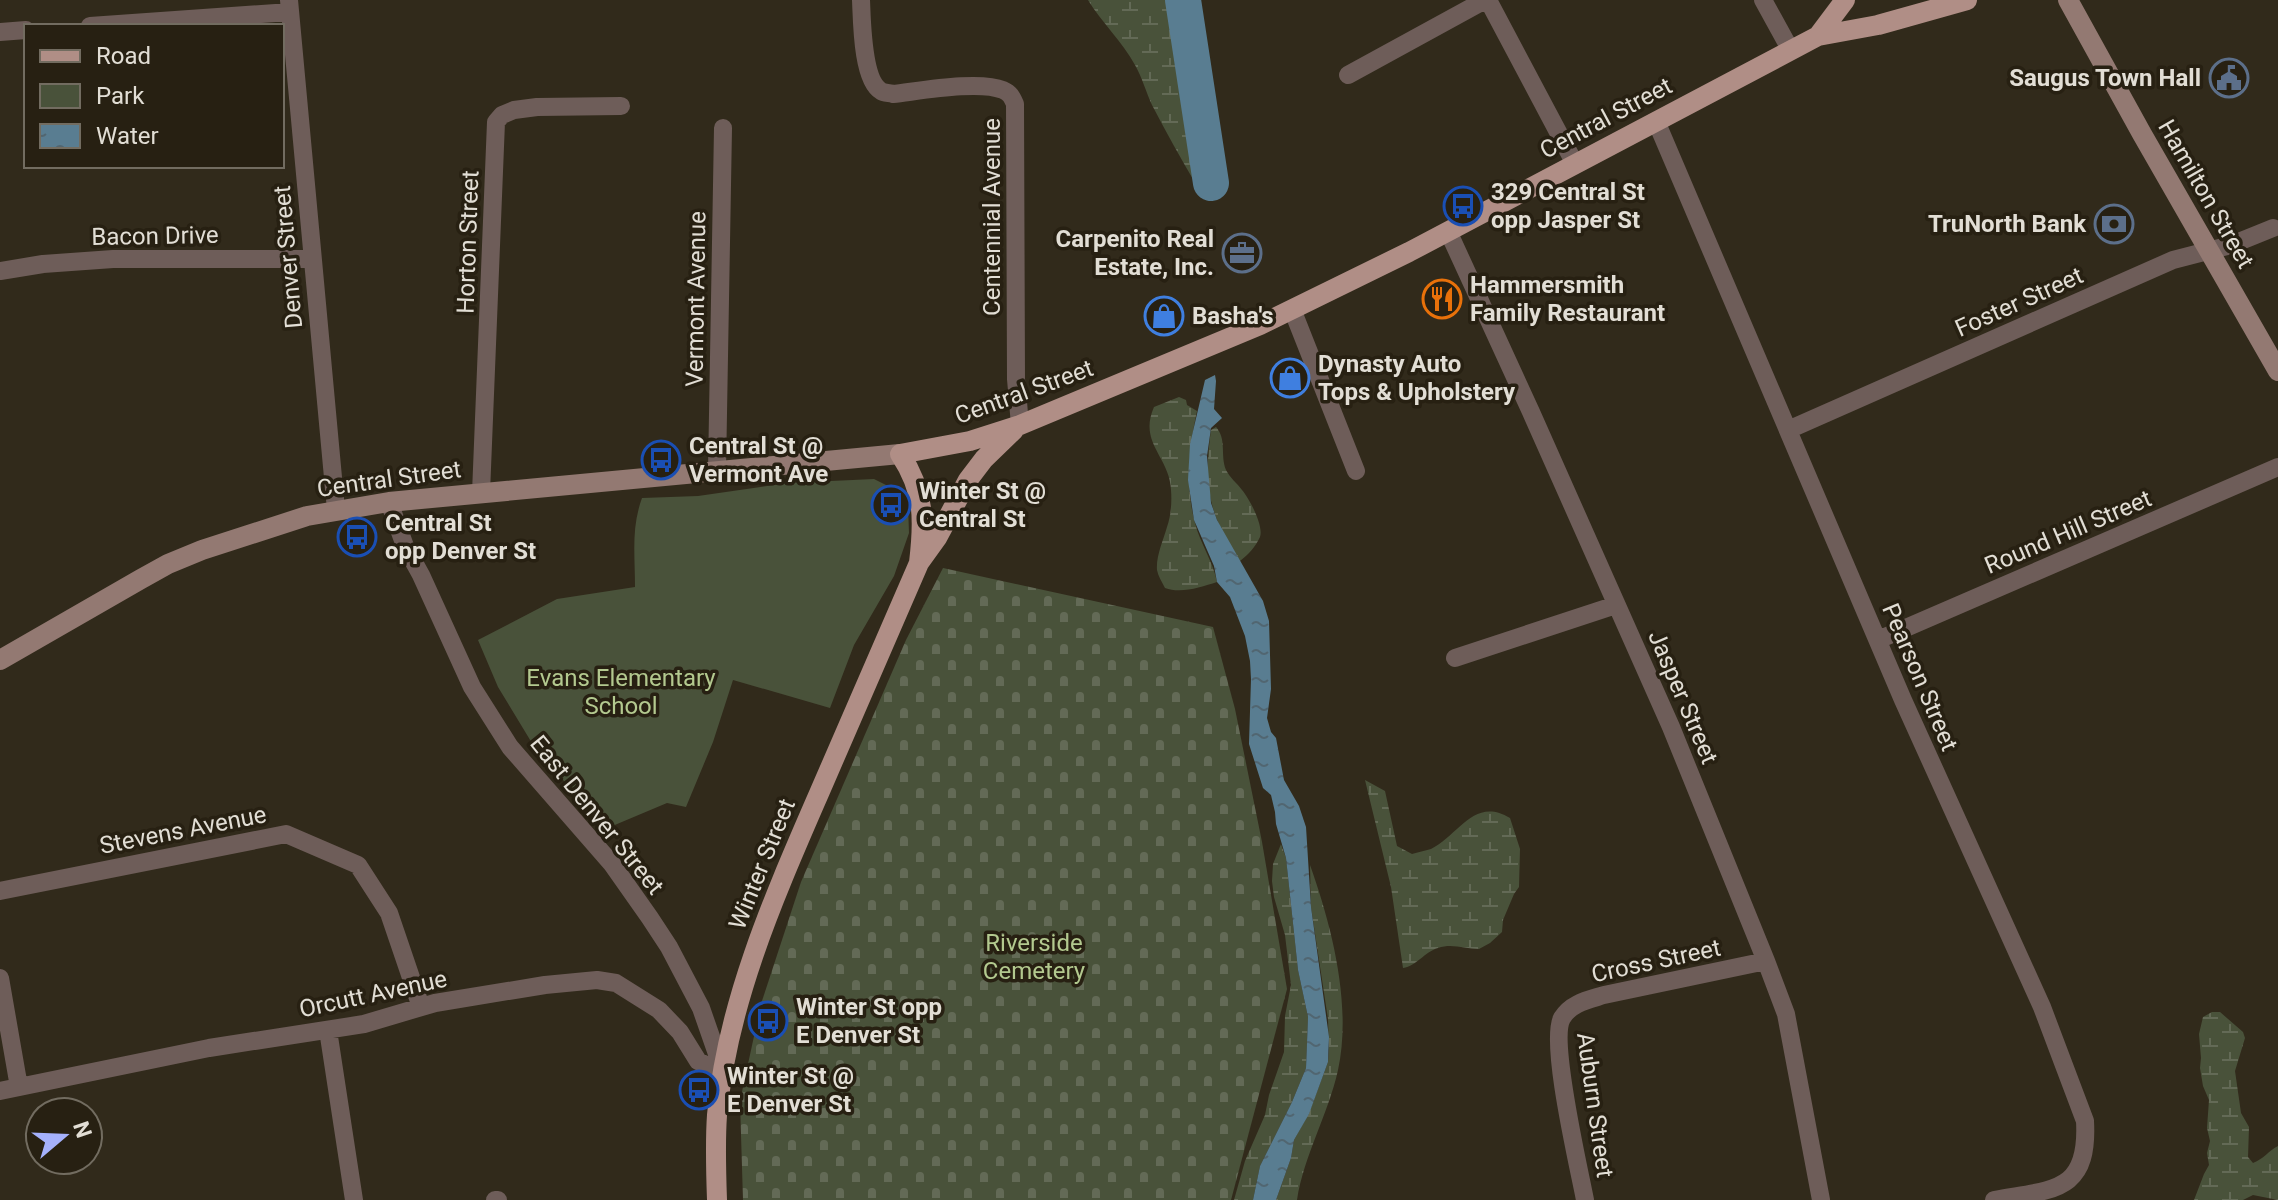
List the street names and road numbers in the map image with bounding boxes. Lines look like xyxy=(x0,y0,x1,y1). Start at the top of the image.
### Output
street label: Central Street xyxy=(1535,71,1677,164)
street label: Hamilton Street xyxy=(2152,115,2260,273)
street label: Centennial Avenue xyxy=(978,118,1006,316)
street label: Horton Street xyxy=(452,170,484,314)
street label: Denver Street xyxy=(268,184,308,330)
street label: Vermont Avenue xyxy=(680,211,712,387)
street label: Bacon Drive xyxy=(91,221,219,251)
street label: Foster Street xyxy=(1951,261,2087,343)
street label: Central Street xyxy=(951,354,1097,430)
street label: Central Street xyxy=(315,455,463,503)
street label: Round Hill Street xyxy=(1980,484,2156,580)
street label: Pearson Street xyxy=(1876,599,1964,755)
street label: Jasper Street xyxy=(1642,626,1724,768)
street label: East Denver Street xyxy=(524,730,670,900)
street label: Winter Street xyxy=(723,794,801,933)
street label: Stevens Avenue xyxy=(97,800,269,860)
street label: Cross Street xyxy=(1589,934,1723,988)
street label: Orcutt Avenue xyxy=(297,965,449,1023)
street label: Auburn Street xyxy=(1571,1031,1619,1179)

